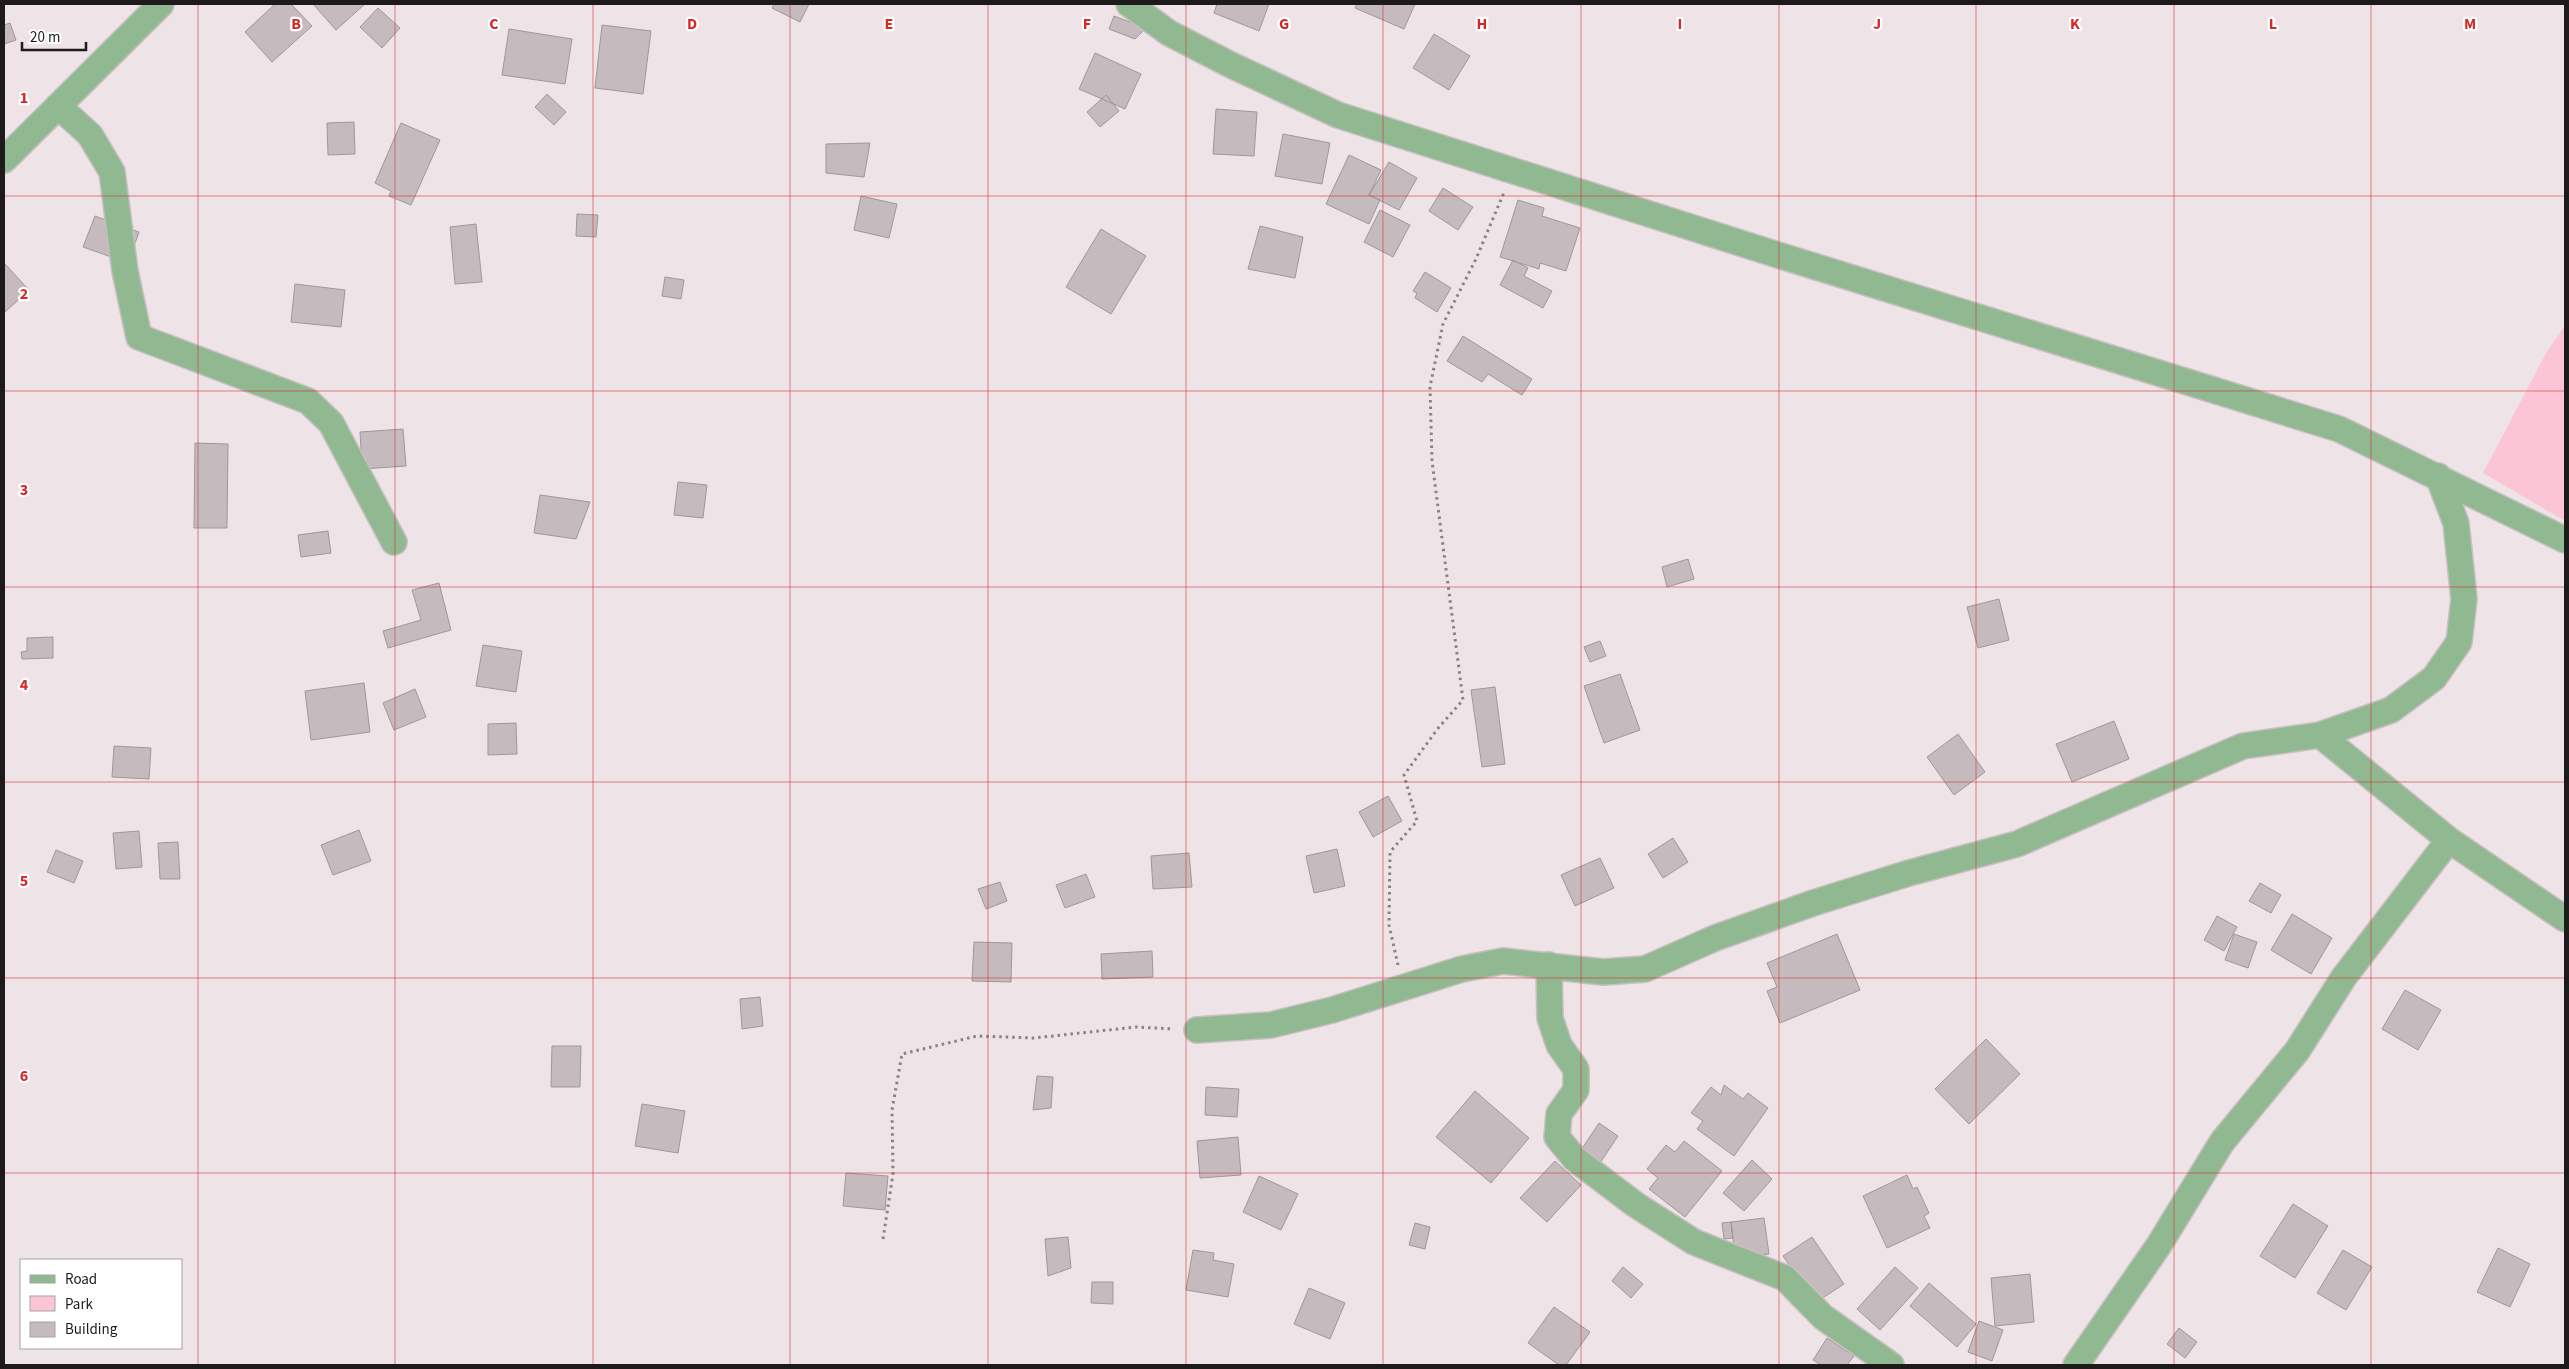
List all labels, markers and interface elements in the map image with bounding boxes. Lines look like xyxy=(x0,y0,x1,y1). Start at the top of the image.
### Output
text: B xyxy=(291,13,301,35)
text: C xyxy=(489,13,499,35)
text: D xyxy=(687,13,697,35)
text: E xyxy=(885,13,893,35)
text: F xyxy=(1083,13,1091,35)
text: G xyxy=(1279,13,1289,35)
text: H xyxy=(1477,13,1487,35)
text: I xyxy=(1678,13,1682,35)
text: J xyxy=(1873,13,1881,35)
text: K xyxy=(2070,13,2080,35)
text: L xyxy=(2269,13,2277,35)
text: M xyxy=(2464,13,2476,35)
scale bar xyxy=(22,20,86,52)
text: 20 m xyxy=(30,27,60,48)
text: 1 xyxy=(20,87,28,109)
text: 2 xyxy=(20,283,28,305)
text: 3 xyxy=(20,479,28,501)
text: 4 xyxy=(20,674,29,696)
text: 5 xyxy=(20,870,28,892)
text: 6 xyxy=(20,1065,28,1087)
legend xyxy=(20,1259,182,1349)
text: Road xyxy=(65,1269,97,1290)
text: Park xyxy=(65,1294,94,1315)
text: Building xyxy=(65,1319,118,1340)

